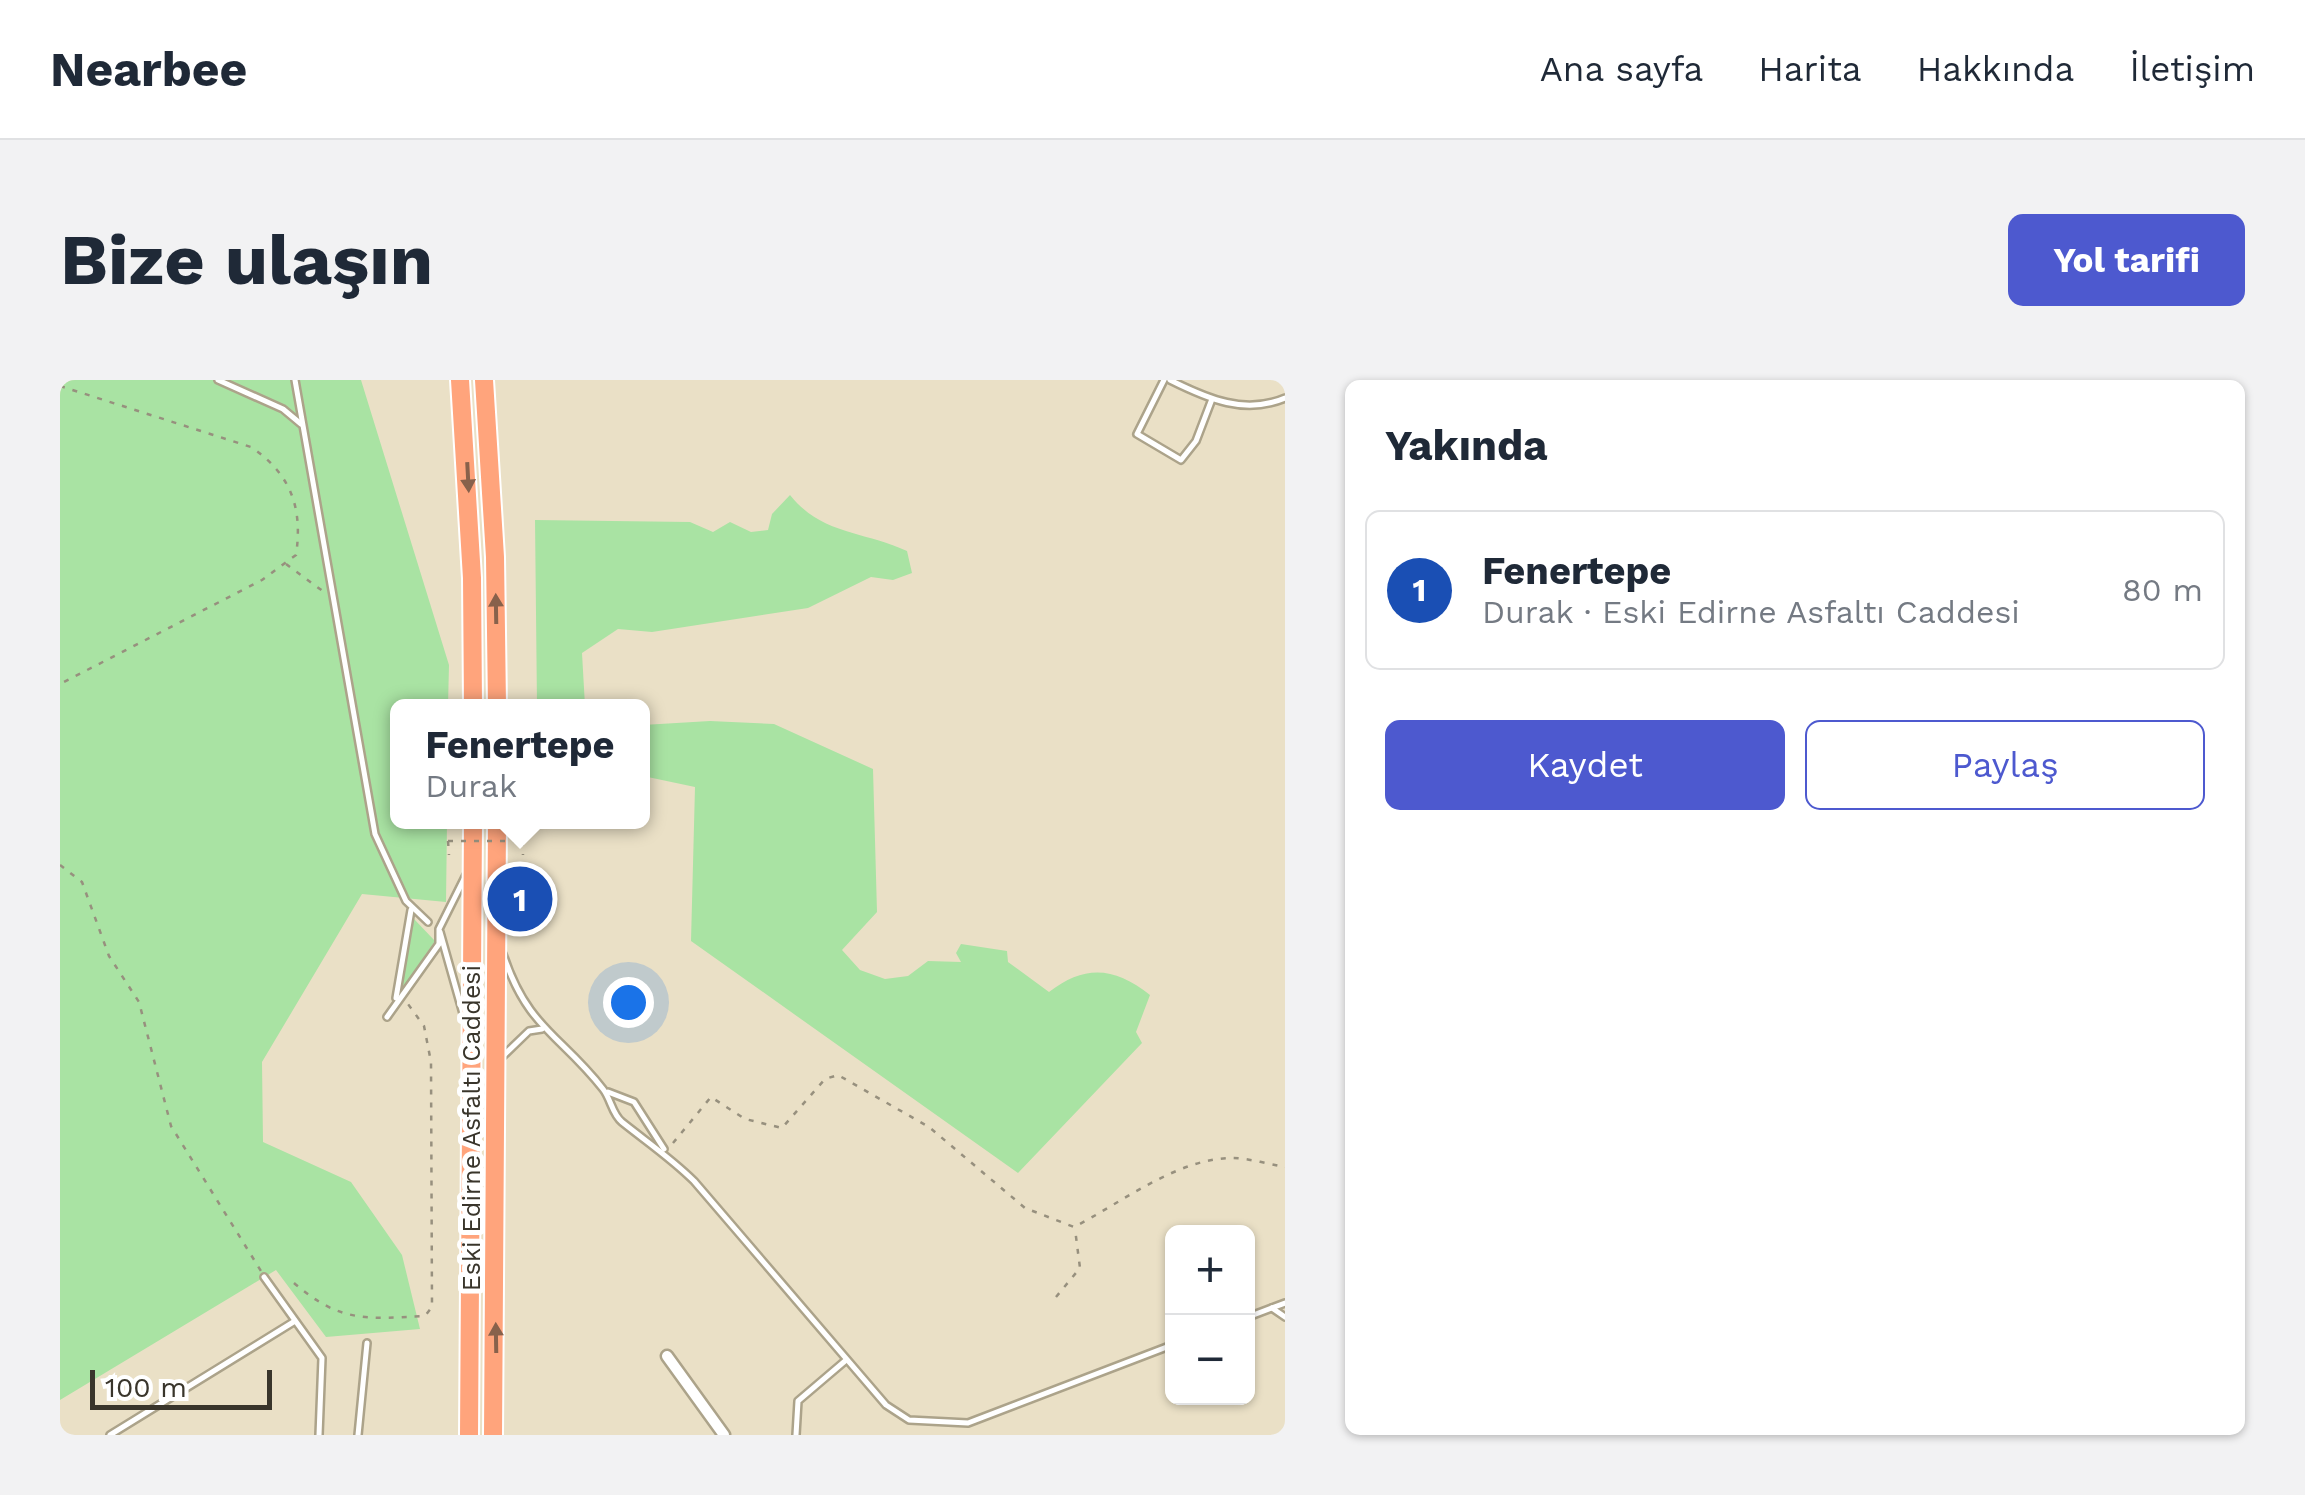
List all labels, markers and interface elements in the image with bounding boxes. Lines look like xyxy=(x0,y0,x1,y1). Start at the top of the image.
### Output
text: Nearbee xyxy=(50,41,247,98)
text: Ana sayfa xyxy=(1540,48,1703,90)
text: Harita xyxy=(1758,48,1862,90)
text: Hakkında xyxy=(1917,48,2074,90)
text: İletişim xyxy=(2129,48,2255,90)
button: Yol tarifi xyxy=(2008,214,2245,306)
text: Bize ulaşın xyxy=(60,219,433,301)
text: Yakında xyxy=(1385,421,1548,470)
one-way arrow xyxy=(460,462,476,494)
text: Fenertepe xyxy=(1482,549,1671,593)
text: 1 xyxy=(1413,571,1426,609)
text: 80 m xyxy=(2122,571,2203,609)
one-way arrow xyxy=(488,593,504,625)
text: Durak · Eski Edirne Asfaltı Caddesi xyxy=(1482,593,2020,631)
popup xyxy=(390,699,650,829)
button: Kaydet xyxy=(1385,720,1785,810)
button: Paylaş xyxy=(1805,720,2205,810)
text: Fenertepe xyxy=(425,723,615,767)
text: Durak xyxy=(425,767,517,805)
pin: 1 xyxy=(488,862,552,936)
street label: Eski Edirne Asfaltı Caddesi xyxy=(457,965,486,1291)
your location xyxy=(603,977,654,1028)
map controls xyxy=(1165,1225,1255,1405)
button: + xyxy=(1165,1225,1255,1315)
button: − xyxy=(1165,1315,1255,1405)
one-way arrow xyxy=(488,1321,504,1353)
scale bar xyxy=(90,1365,272,1410)
text: 100 m xyxy=(105,1371,187,1404)

